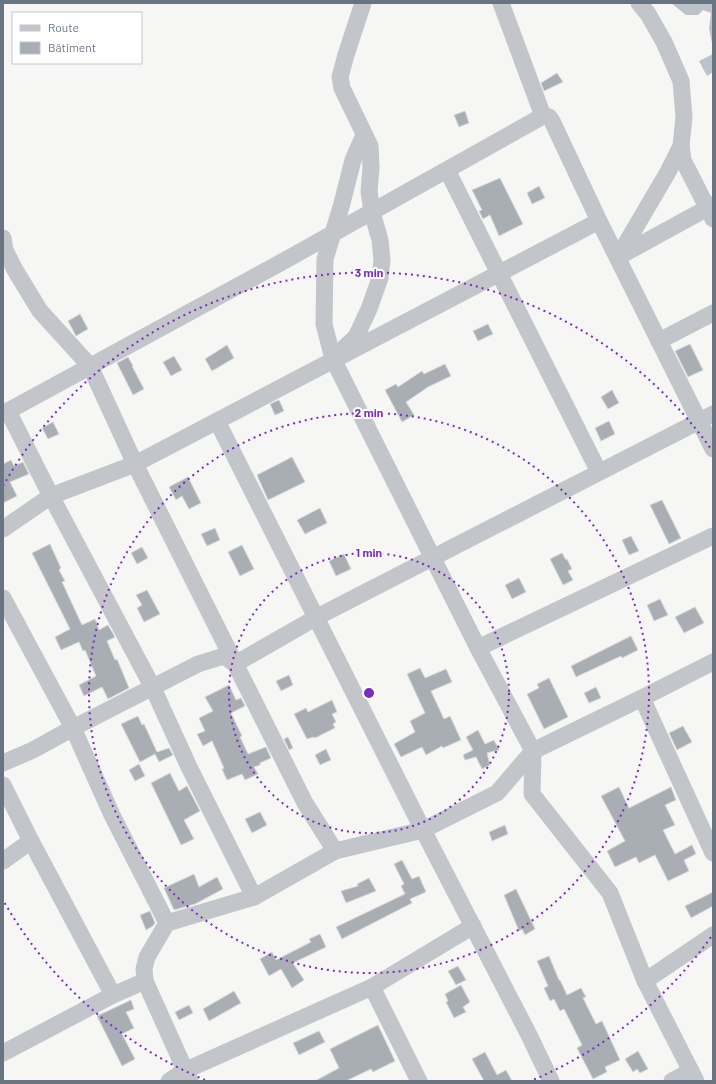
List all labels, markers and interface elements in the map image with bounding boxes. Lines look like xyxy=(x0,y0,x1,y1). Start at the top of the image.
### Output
legend xyxy=(12,12,142,64)
text: Route xyxy=(48,20,79,34)
text: Bâtiment xyxy=(48,40,96,54)
text: 3 min xyxy=(355,265,383,279)
text: 2 min xyxy=(355,405,383,419)
text: 1 min xyxy=(356,545,382,559)
centre of rings xyxy=(362,686,376,700)

